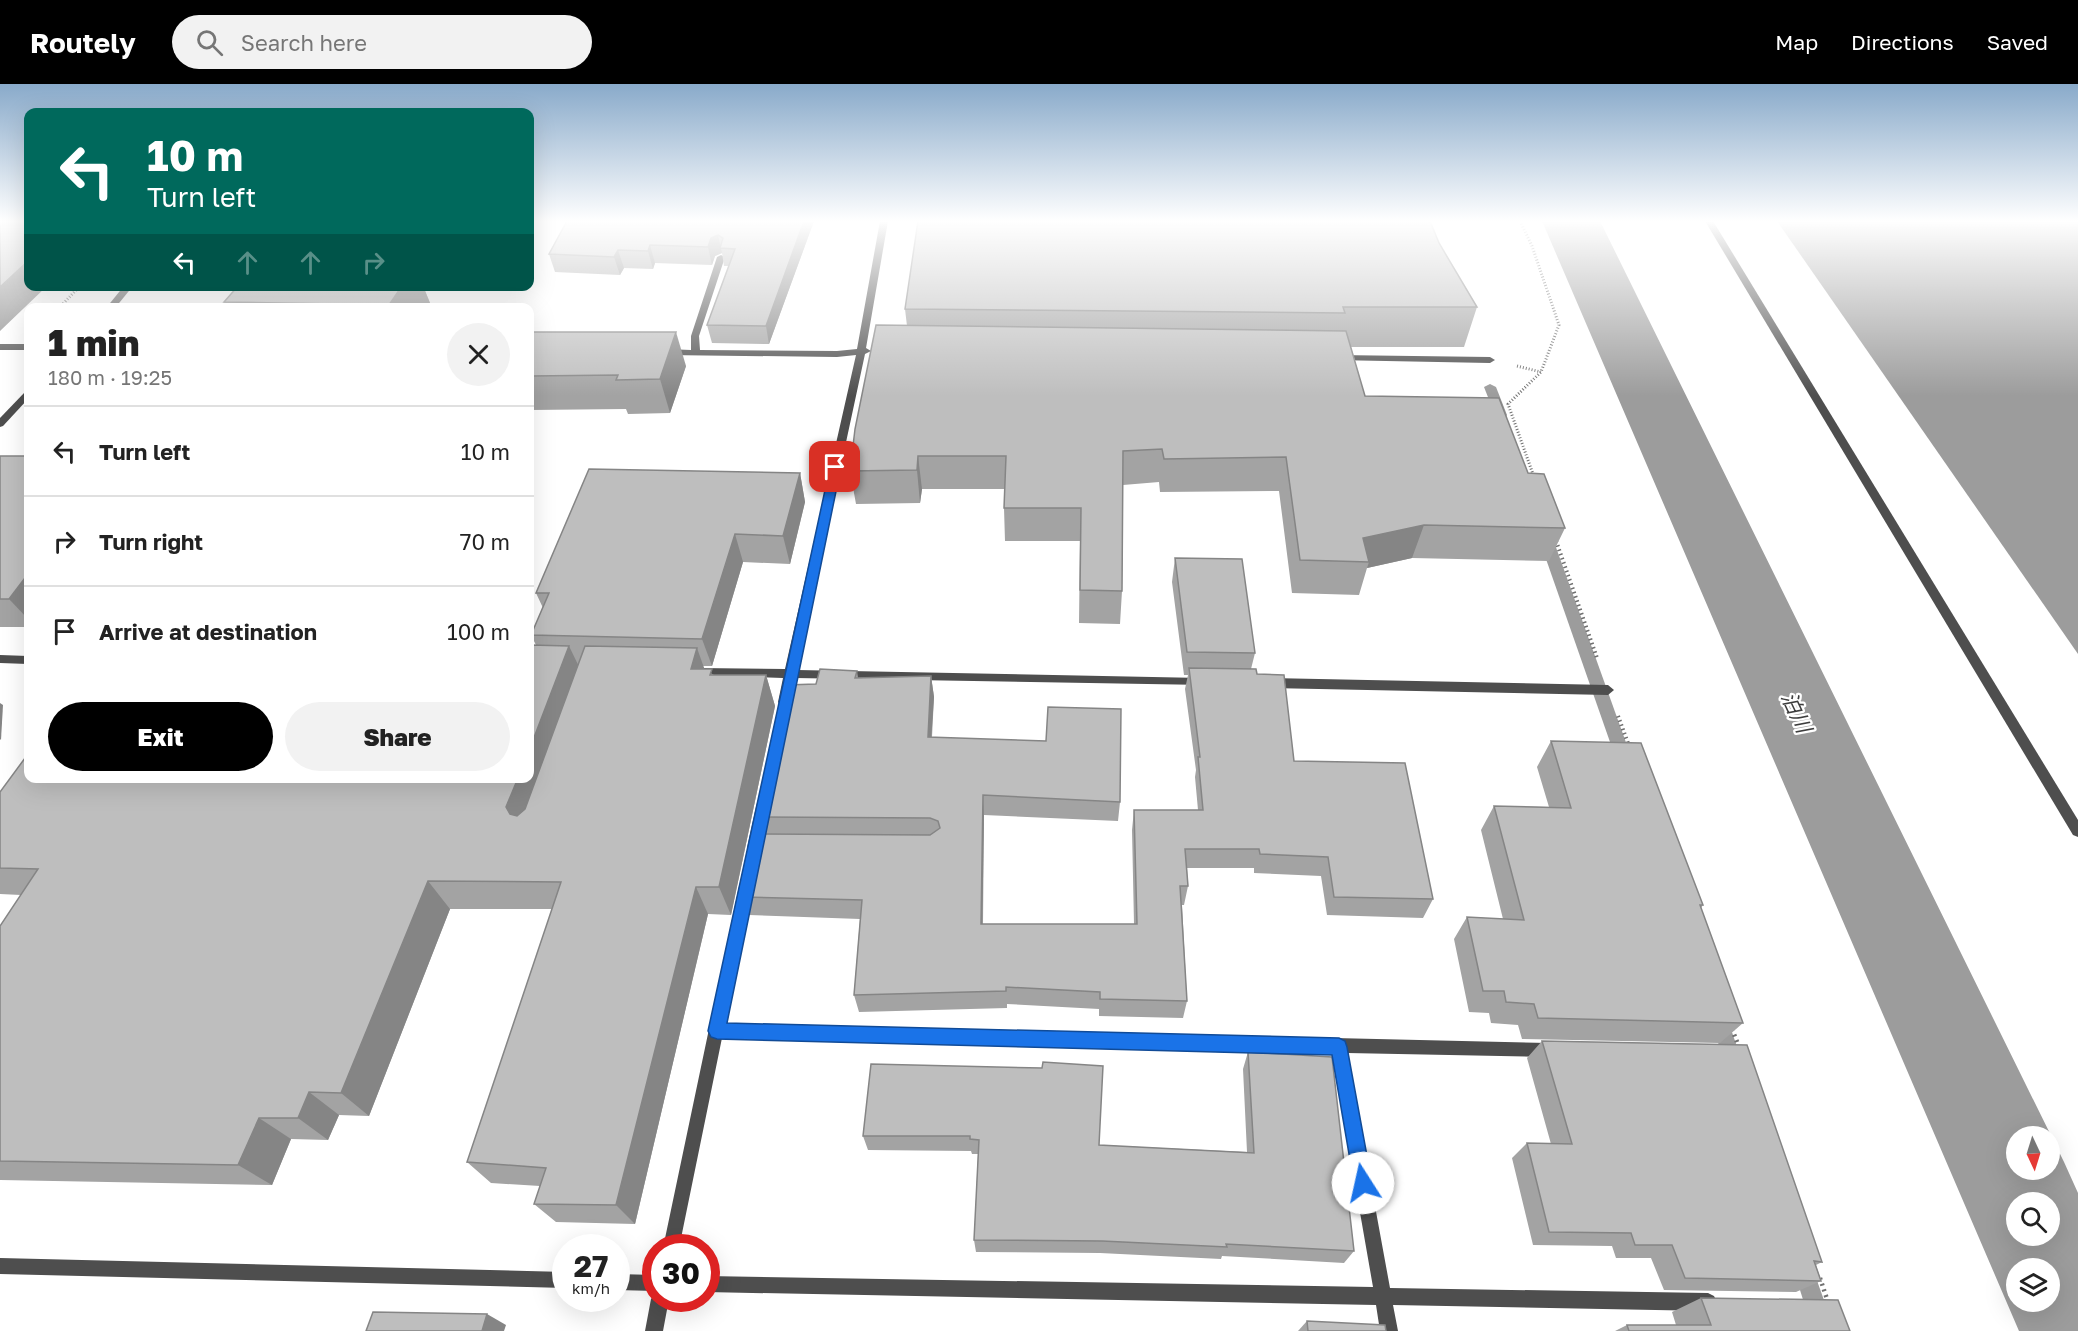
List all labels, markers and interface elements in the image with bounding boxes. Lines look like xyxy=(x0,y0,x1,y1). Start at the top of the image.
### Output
search box xyxy=(172,15,592,69)
text: Routely xyxy=(30,26,136,59)
icon: search xyxy=(193,26,226,59)
text: Search here xyxy=(241,29,367,56)
text: Map xyxy=(1775,29,1818,55)
text: Directions xyxy=(1851,29,1954,55)
text: Saved xyxy=(1987,29,2048,55)
text: 10 m xyxy=(147,130,243,180)
icon: left xyxy=(48,132,126,210)
text: Turn left xyxy=(147,181,256,213)
icon: left xyxy=(168,246,201,279)
icon: ahead xyxy=(231,246,264,279)
icon: ahead xyxy=(294,246,327,279)
icon: right xyxy=(357,246,390,279)
text: 1 min xyxy=(48,321,139,364)
button: close xyxy=(447,323,510,386)
text: 180 m · 19:25 xyxy=(48,365,172,389)
icon: left xyxy=(48,435,81,468)
text: Turn left xyxy=(99,438,190,465)
text: 10 m xyxy=(461,438,510,465)
pin xyxy=(809,441,860,492)
icon: arrive xyxy=(818,450,851,483)
icon: right xyxy=(48,525,81,558)
text: Turn right xyxy=(99,528,203,555)
text: 70 m xyxy=(460,528,510,555)
icon: arrive xyxy=(48,615,81,648)
text: Arrive at destination xyxy=(99,618,317,645)
text: 100 m xyxy=(447,618,510,645)
water label: 泊川 xyxy=(1776,687,1819,738)
button: Exit xyxy=(48,702,273,771)
button: Share xyxy=(285,702,510,771)
north arrow xyxy=(2006,1126,2060,1180)
map controls xyxy=(2006,1126,2060,1312)
position arrow xyxy=(1331,1151,1395,1215)
button: search xyxy=(2006,1192,2060,1246)
speed limit sign: 30 xyxy=(642,1234,720,1312)
text: 27 xyxy=(574,1248,608,1284)
button: layers xyxy=(2006,1258,2060,1312)
text: km/h xyxy=(572,1279,610,1297)

